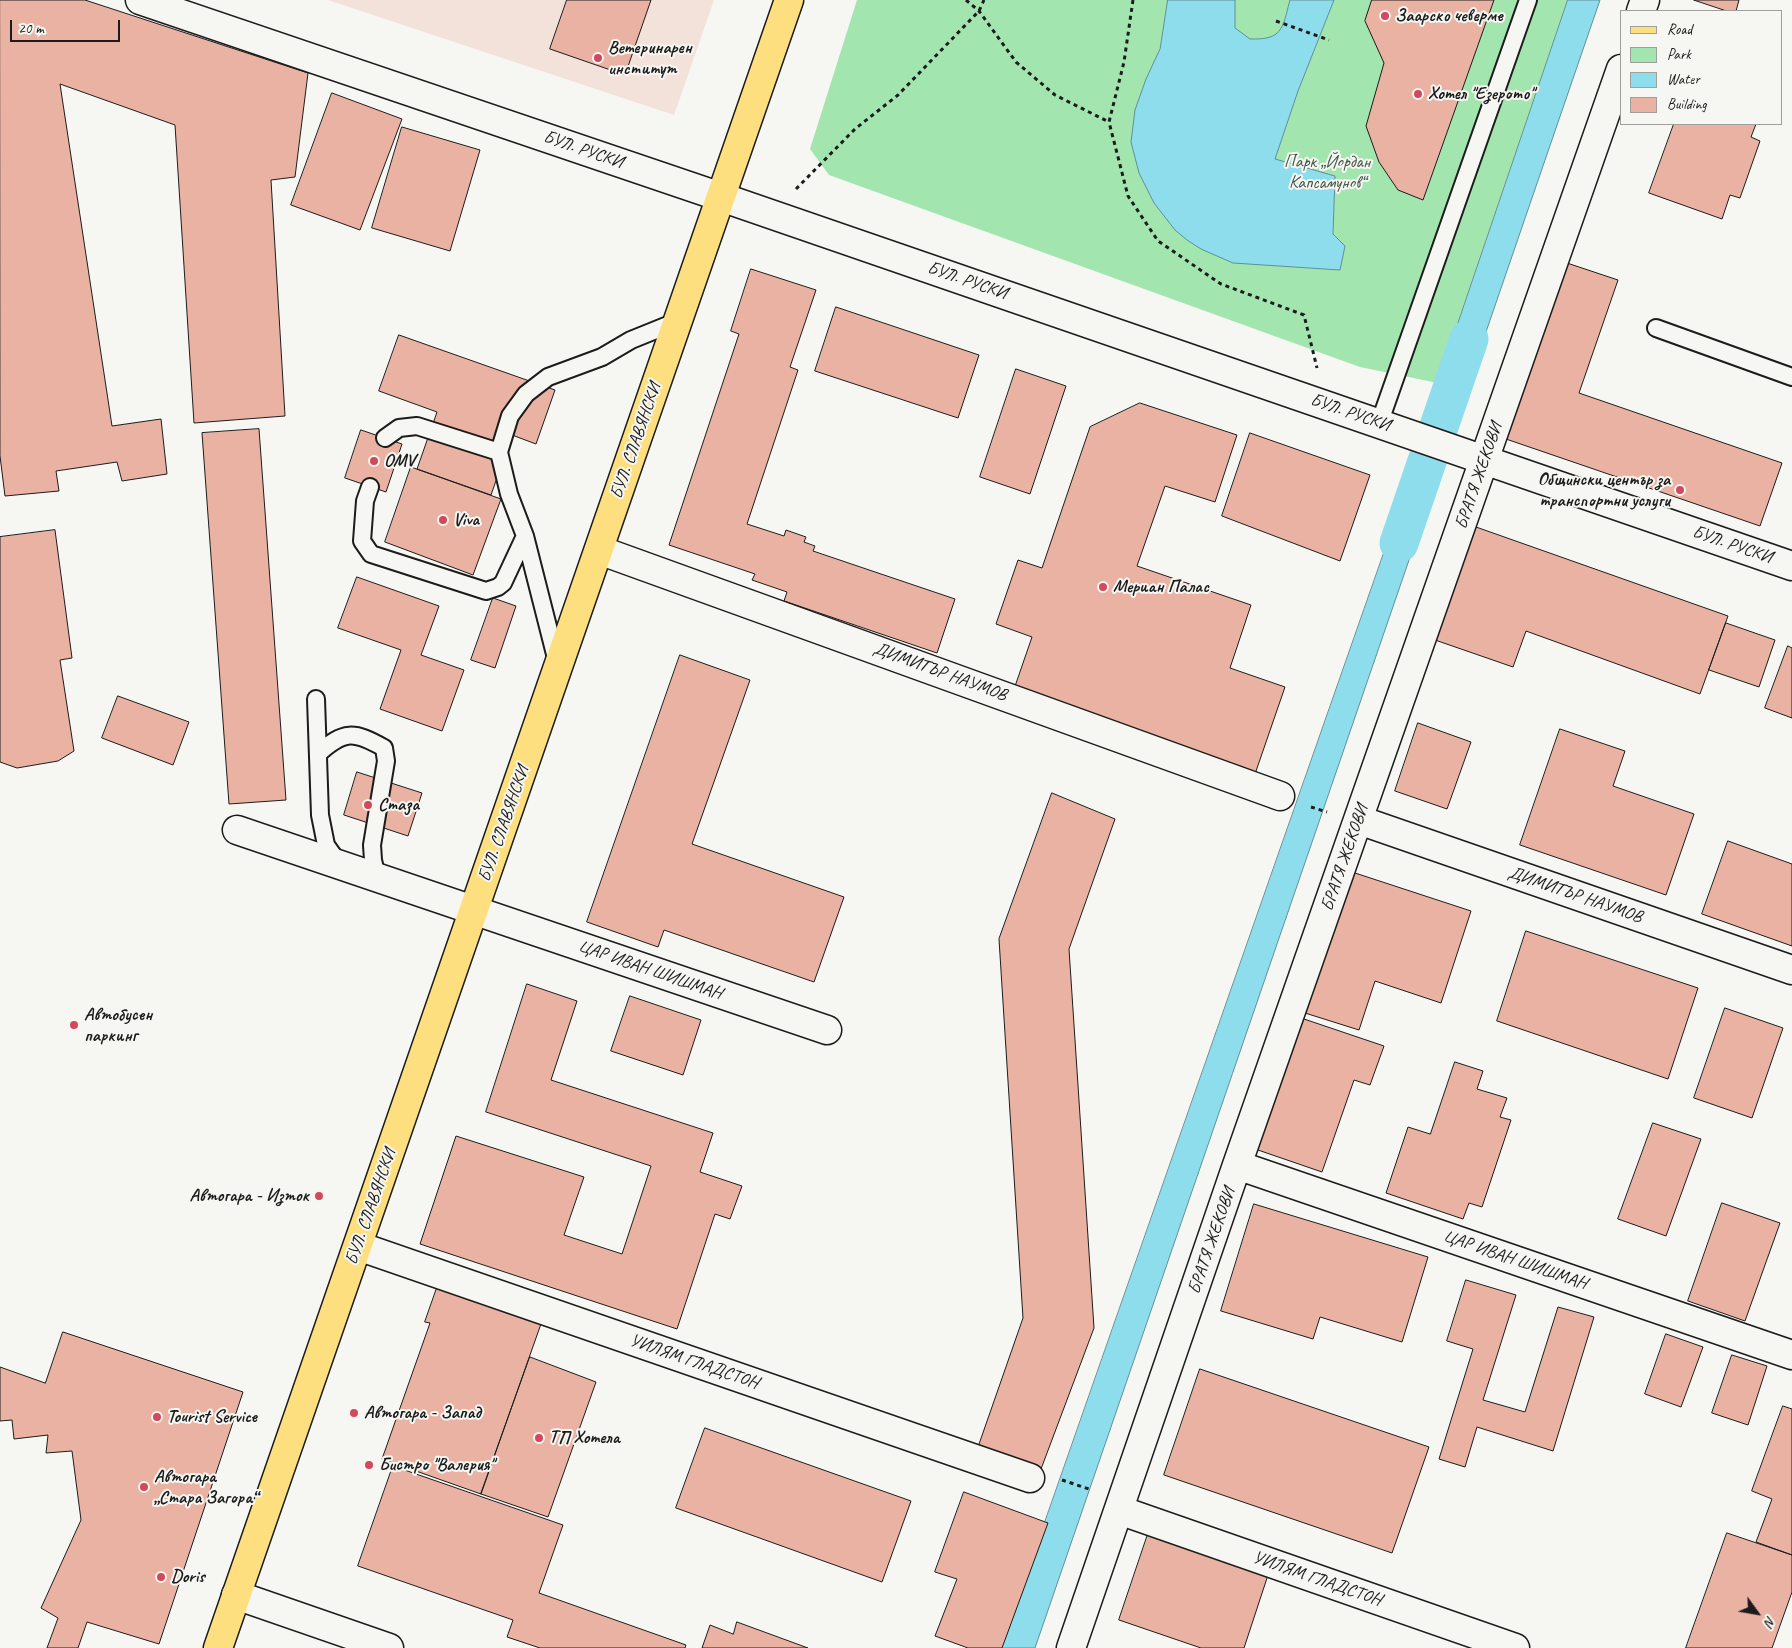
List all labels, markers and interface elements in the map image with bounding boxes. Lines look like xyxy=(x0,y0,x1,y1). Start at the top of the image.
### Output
place label: Заарско чеверме xyxy=(1395,5,1503,27)
scale bar xyxy=(12,10,122,42)
marker: Заарско чеверме xyxy=(1379,10,1391,22)
legend xyxy=(1620,10,1782,125)
text: 20 m xyxy=(18,19,44,38)
text: Road xyxy=(1667,20,1692,39)
place label: Ветеринарен институт xyxy=(608,37,692,80)
text: Park xyxy=(1667,45,1691,64)
marker: Ветеринарен институт xyxy=(592,52,604,64)
text: Water xyxy=(1667,70,1700,89)
place label: Хотел "Езерото" xyxy=(1428,83,1534,105)
marker: Хотел "Езерото" xyxy=(1412,88,1424,100)
text: Building xyxy=(1667,95,1706,114)
street label: БУЛ. РУСКИ xyxy=(541,126,625,174)
park label: Парк „Йордан Капсамунов“ xyxy=(1284,151,1370,193)
street label: БУЛ. РУСКИ xyxy=(925,257,1009,305)
street label: БУЛ. СЛАВЯНСКИ xyxy=(606,380,666,502)
street label: БУЛ. РУСКИ xyxy=(1308,389,1392,437)
street label: БРАТЯ ЖЕКОВИ xyxy=(1451,420,1507,532)
place label: OMV xyxy=(384,450,415,472)
marker: OMV xyxy=(368,455,380,467)
place label: Общински център за транспортни услуги xyxy=(1538,469,1670,512)
marker: Общински център за транспортни услуги xyxy=(1674,484,1686,496)
place label: Viva xyxy=(453,509,479,531)
marker: Viva xyxy=(437,514,449,526)
street label: БУЛ. РУСКИ xyxy=(1690,521,1774,569)
place label: Мериан Палас xyxy=(1113,576,1209,598)
marker: Мериан Палас xyxy=(1097,581,1109,593)
street label: ДИМИТЪР НАУМОВ xyxy=(870,638,1010,706)
street label: БУЛ. СЛАВЯНСКИ xyxy=(474,763,534,885)
place label: Стаза xyxy=(378,794,419,816)
marker: Стаза xyxy=(362,799,374,811)
street label: БРАТЯ ЖЕКОВИ xyxy=(1317,802,1373,914)
street label: ДИМИТЪР НАУМОВ xyxy=(1505,862,1645,928)
street label: ЦАР ИВАН ШИШМАН xyxy=(575,935,725,1005)
place label: Автобусен паркинг xyxy=(84,1004,152,1046)
marker: Автобусен паркинг xyxy=(68,1019,80,1031)
street label: БУЛ. СЛАВЯНСКИ xyxy=(341,1146,401,1268)
place label: Автогара - Изток xyxy=(189,1185,309,1207)
street label: БРАТЯ ЖЕКОВИ xyxy=(1184,1185,1240,1297)
marker: Автогара - Изток xyxy=(313,1190,325,1202)
street label: ЦАР ИВАН ШИШМАН xyxy=(1440,1225,1590,1295)
street label: УИЛЯМ ГЛАДСТОН xyxy=(627,1330,761,1394)
place label: Автогара - Запад xyxy=(364,1402,481,1424)
place label: Tourist Service xyxy=(167,1406,257,1428)
marker: Автогара - Запад xyxy=(348,1407,360,1419)
marker: Tourist Service xyxy=(151,1411,163,1423)
place label: ТП Хотела xyxy=(549,1427,620,1449)
marker: ТП Хотела xyxy=(533,1432,545,1444)
place label: Бистро "Валерия" xyxy=(379,1454,494,1476)
marker: Бистро "Валерия" xyxy=(363,1459,375,1471)
place label: Автогара „Стара Загора“ xyxy=(154,1466,257,1508)
marker: Автогара „Стара Загора“ xyxy=(138,1481,150,1493)
street label: УИЛЯМ ГЛАДСТОН xyxy=(1250,1547,1384,1611)
place label: Doris xyxy=(171,1566,205,1588)
marker: Doris xyxy=(155,1571,167,1583)
north arrow xyxy=(1732,1588,1782,1638)
text: N xyxy=(1761,1613,1780,1629)

